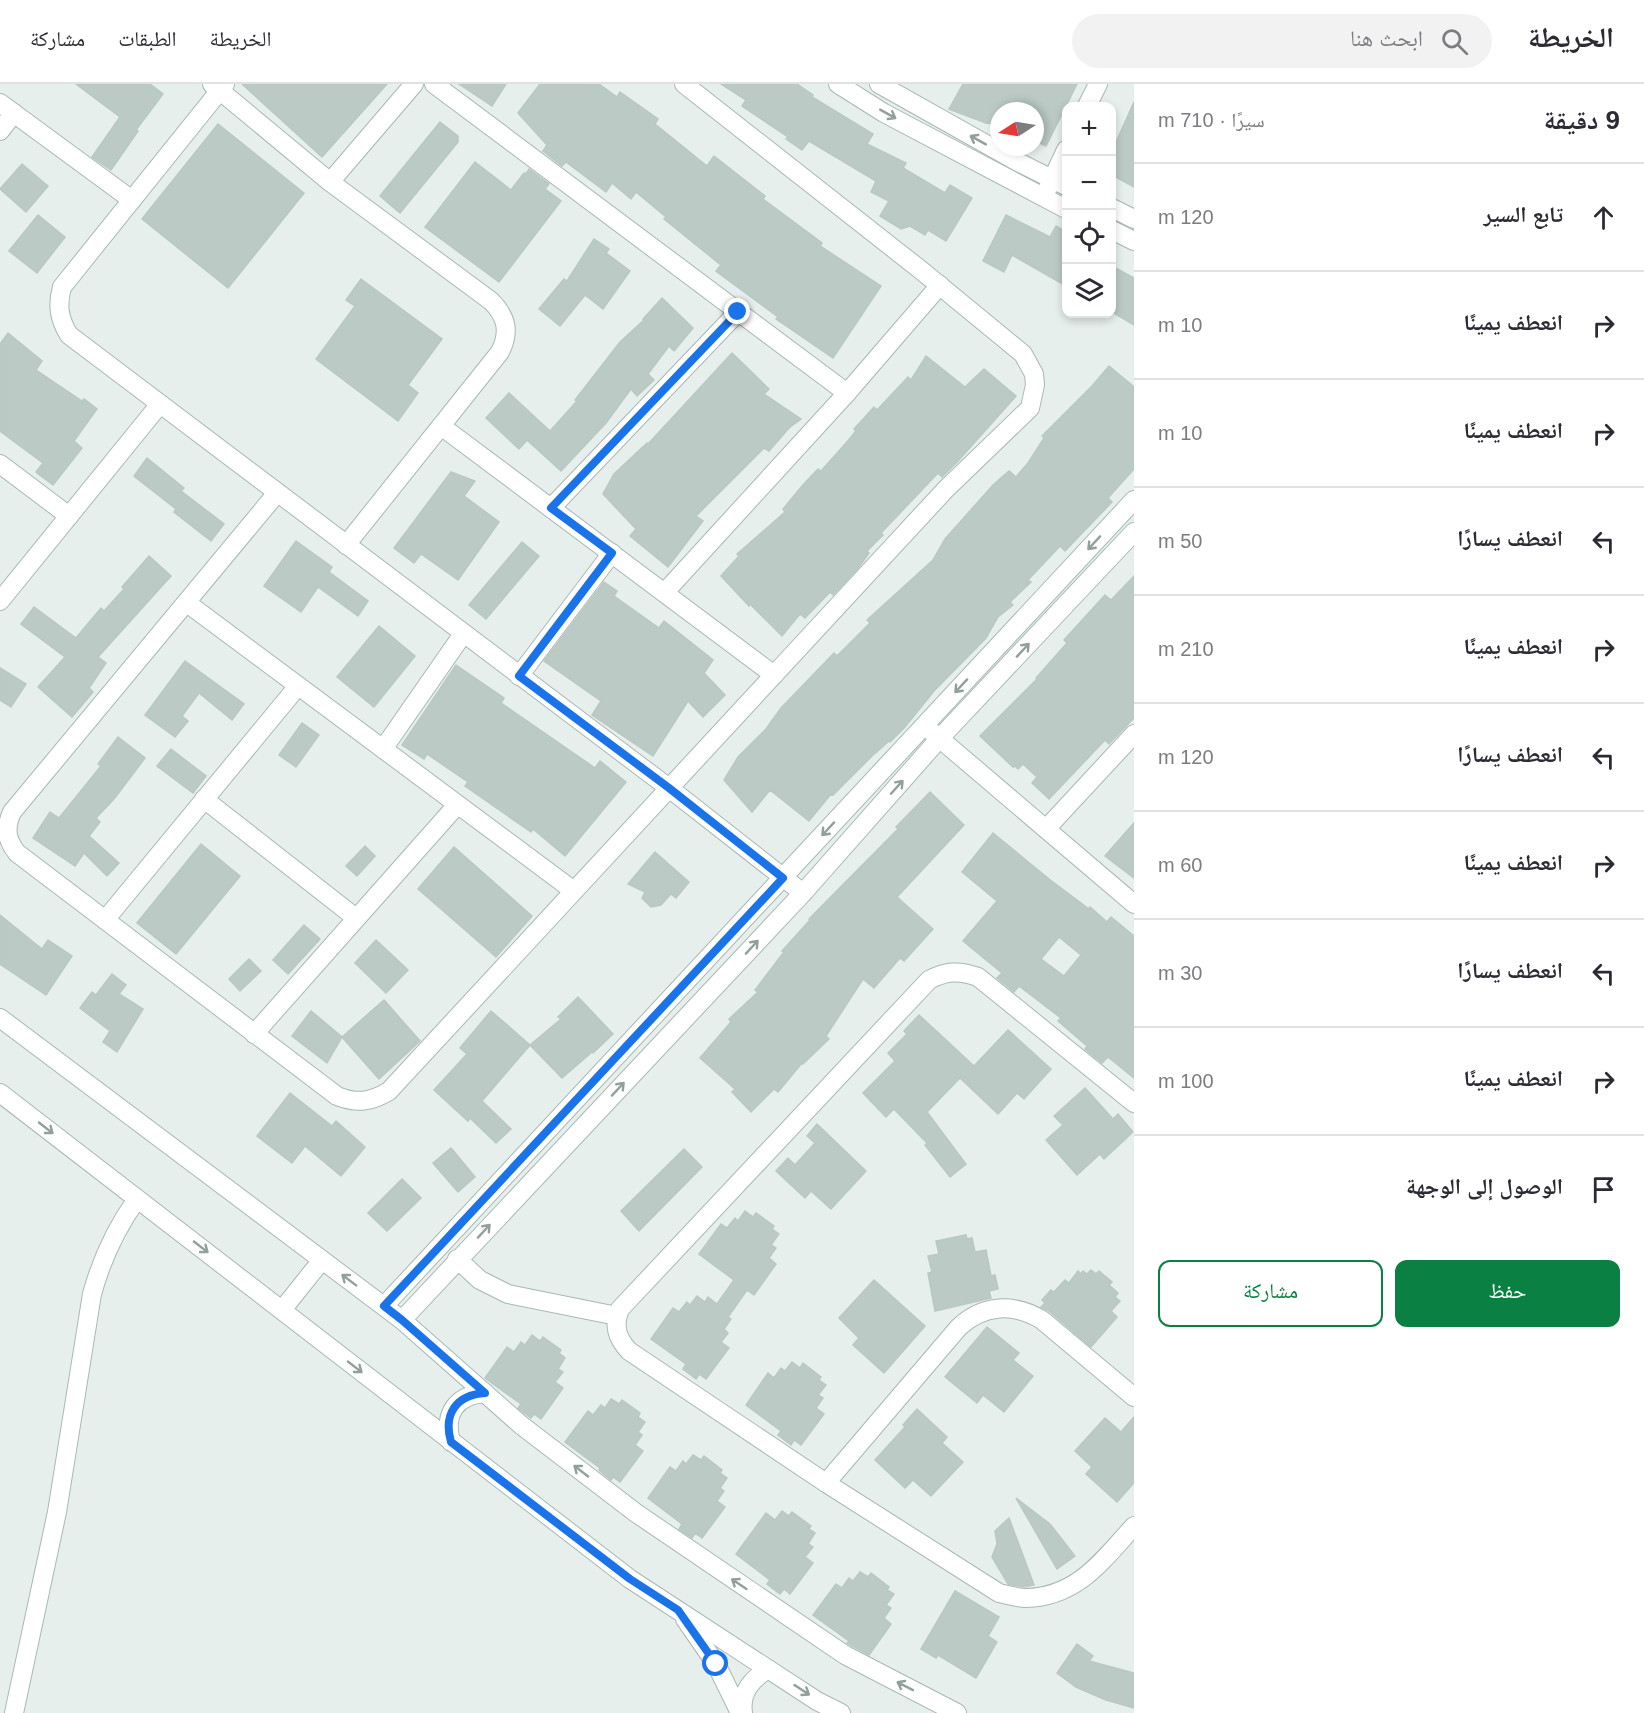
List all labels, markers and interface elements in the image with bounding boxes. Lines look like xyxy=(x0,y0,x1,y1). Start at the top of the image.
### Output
search box xyxy=(1072,14,1492,68)
text: الخريطة xyxy=(1528,22,1614,53)
icon: search xyxy=(1438,25,1471,58)
text: ابحث هنا xyxy=(1350,26,1423,51)
text: مشاركة xyxy=(30,27,85,50)
text: الطبقات xyxy=(118,27,177,50)
text: الخريطة xyxy=(210,27,271,50)
north arrow xyxy=(990,102,1044,156)
map controls xyxy=(1062,102,1116,318)
button: + xyxy=(1062,102,1116,156)
text: 9 دقيقة xyxy=(1544,105,1620,135)
one-way arrow xyxy=(879,109,896,121)
text: سيرًا · 710 m xyxy=(1158,109,1265,131)
one-way arrow xyxy=(969,134,987,145)
button: − xyxy=(1062,156,1116,210)
icon: ahead xyxy=(1587,201,1620,234)
text: تابع السير xyxy=(1483,202,1563,227)
text: 120 m xyxy=(1158,206,1214,228)
button: locate xyxy=(1062,210,1116,264)
button: layers xyxy=(1062,264,1116,318)
route end xyxy=(724,298,750,324)
icon: right xyxy=(1587,309,1620,342)
text: انعطف يمينًا xyxy=(1464,310,1563,335)
text: 10 m xyxy=(1158,314,1202,336)
icon: right xyxy=(1587,417,1620,450)
text: انعطف يمينًا xyxy=(1464,418,1563,443)
text: 10 m xyxy=(1158,422,1202,444)
icon: left xyxy=(1587,525,1620,558)
text: انعطف يسارًا xyxy=(1457,526,1563,551)
text: 50 m xyxy=(1158,530,1202,552)
one-way arrow xyxy=(1087,535,1101,550)
icon: right xyxy=(1587,633,1620,666)
text: انعطف يمينًا xyxy=(1464,634,1563,659)
text: 210 m xyxy=(1158,638,1214,660)
one-way arrow xyxy=(1016,643,1030,658)
one-way arrow xyxy=(954,678,968,693)
icon: left xyxy=(1587,741,1620,774)
text: انعطف يسارًا xyxy=(1457,742,1563,767)
text: 120 m xyxy=(1158,746,1214,768)
one-way arrow xyxy=(890,780,904,795)
one-way arrow xyxy=(821,821,836,836)
icon: right xyxy=(1587,849,1620,882)
text: انعطف يمينًا xyxy=(1464,850,1563,875)
text: 60 m xyxy=(1158,854,1202,876)
one-way arrow xyxy=(745,940,759,955)
icon: left xyxy=(1587,957,1620,990)
text: انعطف يسارًا xyxy=(1457,958,1563,983)
text: 30 m xyxy=(1158,962,1202,984)
icon: right xyxy=(1587,1065,1620,1098)
text: انعطف يمينًا xyxy=(1464,1066,1563,1091)
text: 100 m xyxy=(1158,1070,1214,1092)
one-way arrow xyxy=(611,1082,625,1097)
one-way arrow xyxy=(38,1122,54,1135)
icon: arrive xyxy=(1587,1173,1620,1206)
text: الوصول إلى الوجهة xyxy=(1406,1174,1563,1199)
one-way arrow xyxy=(477,1223,491,1238)
one-way arrow xyxy=(192,1241,208,1254)
button: مشاركة xyxy=(1158,1260,1383,1327)
button: حفظ xyxy=(1395,1260,1620,1327)
one-way arrow xyxy=(341,1274,357,1287)
one-way arrow xyxy=(347,1361,363,1374)
one-way arrow xyxy=(573,1464,589,1477)
one-way arrow xyxy=(731,1578,748,1590)
route start xyxy=(702,1650,728,1676)
one-way arrow xyxy=(897,1680,914,1692)
one-way arrow xyxy=(793,1685,810,1697)

